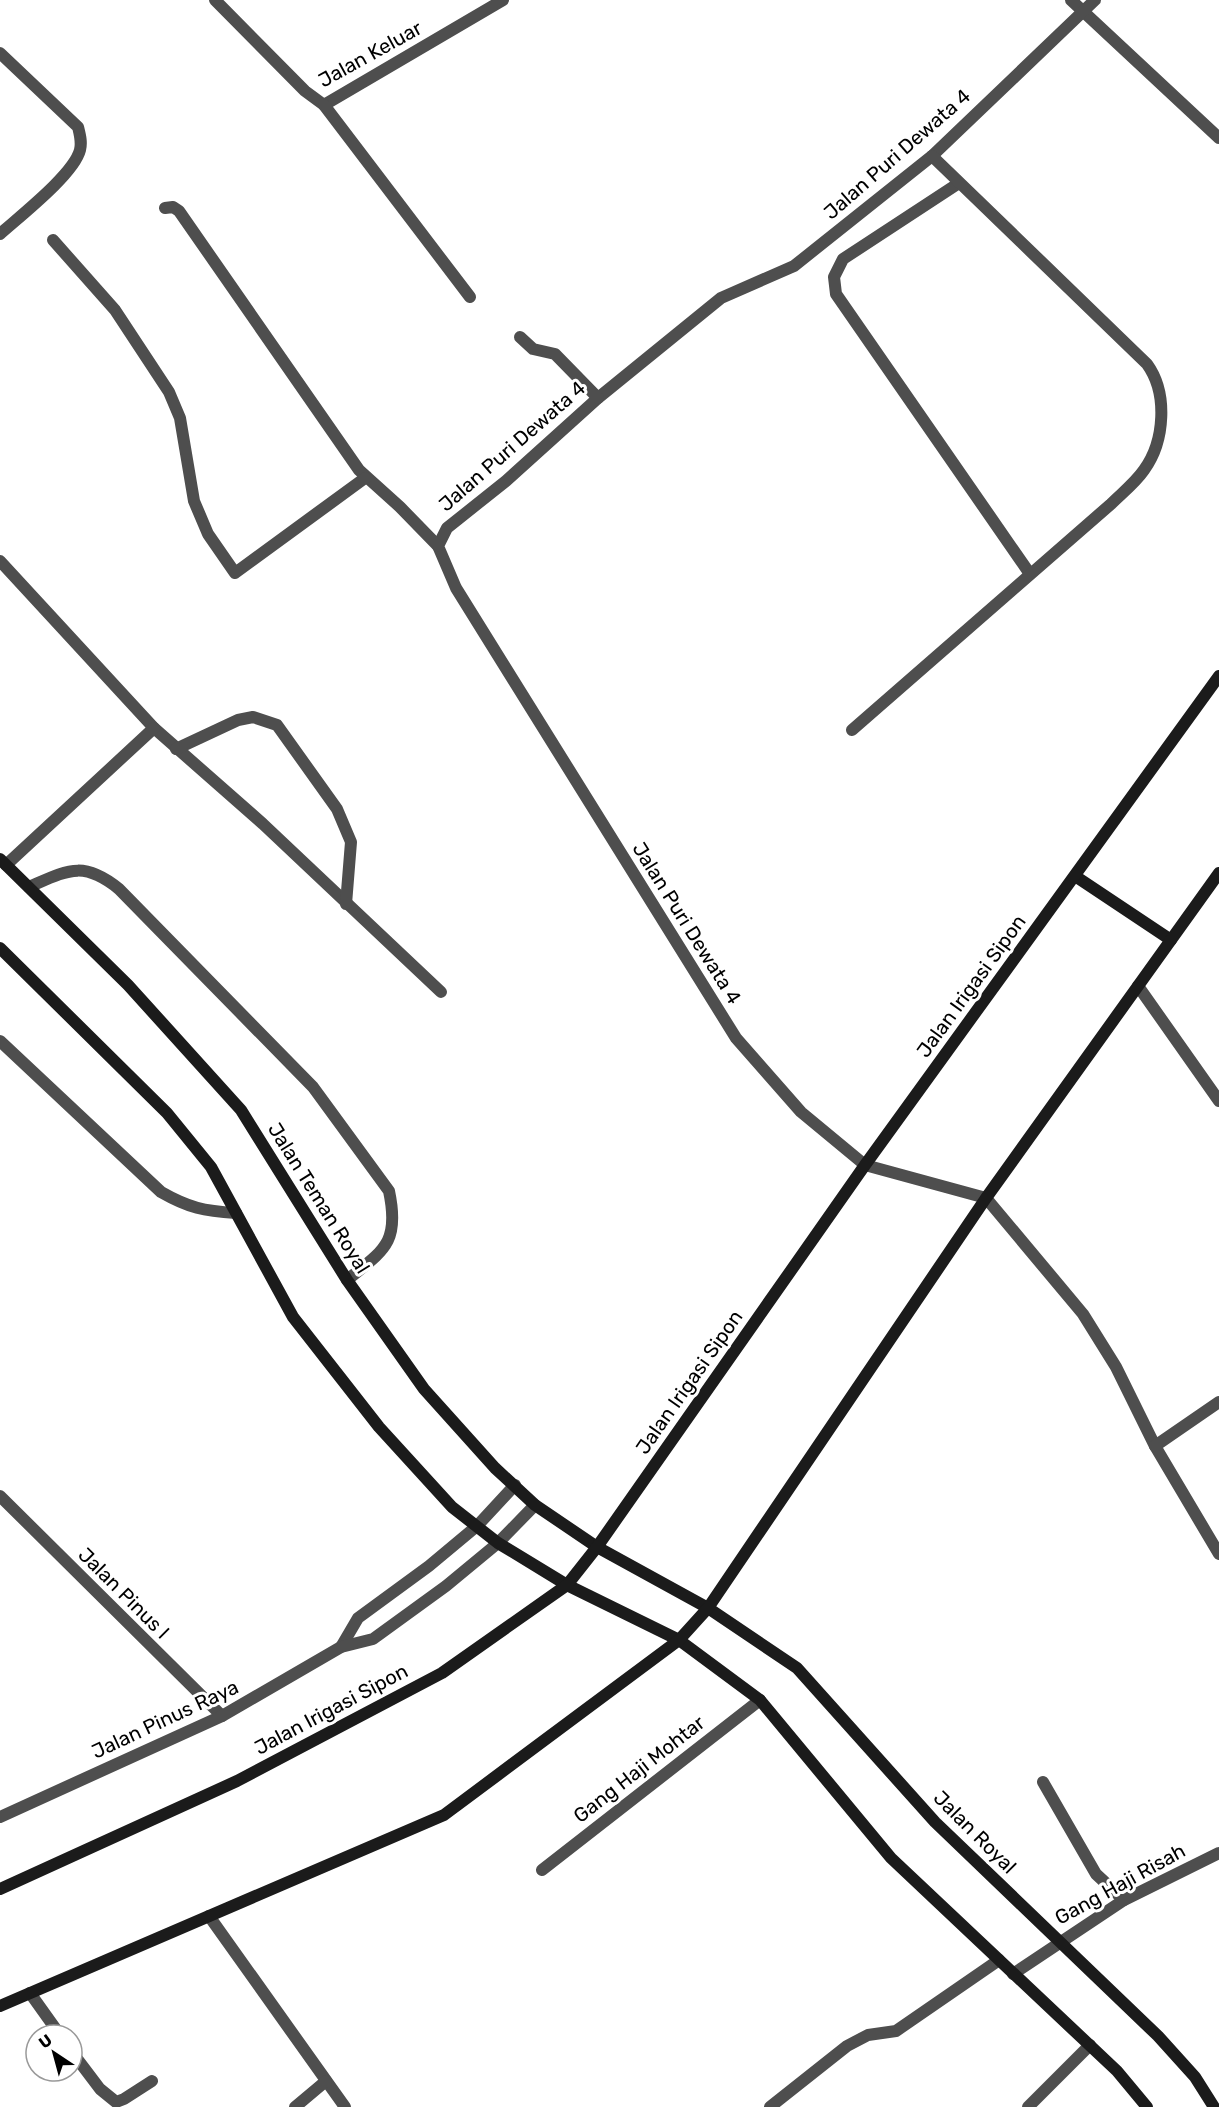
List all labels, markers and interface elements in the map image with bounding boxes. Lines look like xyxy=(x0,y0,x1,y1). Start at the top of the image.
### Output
street label: Jalan Keluar xyxy=(314,16,426,92)
street label: Jalan Puri Dewata 4 xyxy=(819,84,975,224)
street label: Jalan Puri Dewata 4 xyxy=(434,376,590,516)
street label: Jalan Puri Dewata 4 xyxy=(627,838,747,1008)
street label: Jalan Irigasi Sipon xyxy=(911,910,1031,1062)
street label: Jalan Teman Royal xyxy=(263,1118,375,1278)
street label: Jalan Irigasi Sipon xyxy=(630,1305,748,1459)
street label: Jalan Pinus I xyxy=(73,1542,175,1644)
street label: Jalan Irigasi Sipon xyxy=(250,1658,412,1760)
street label: Jalan Pinus Raya xyxy=(88,1675,242,1763)
street label: Gang Haji Mohtar xyxy=(569,1710,710,1828)
street label: Jalan Royal xyxy=(929,1786,1021,1878)
street label: Gang Haji Risah xyxy=(1051,1838,1189,1930)
north arrow xyxy=(24,2023,84,2083)
text: U xyxy=(35,2030,56,2052)

